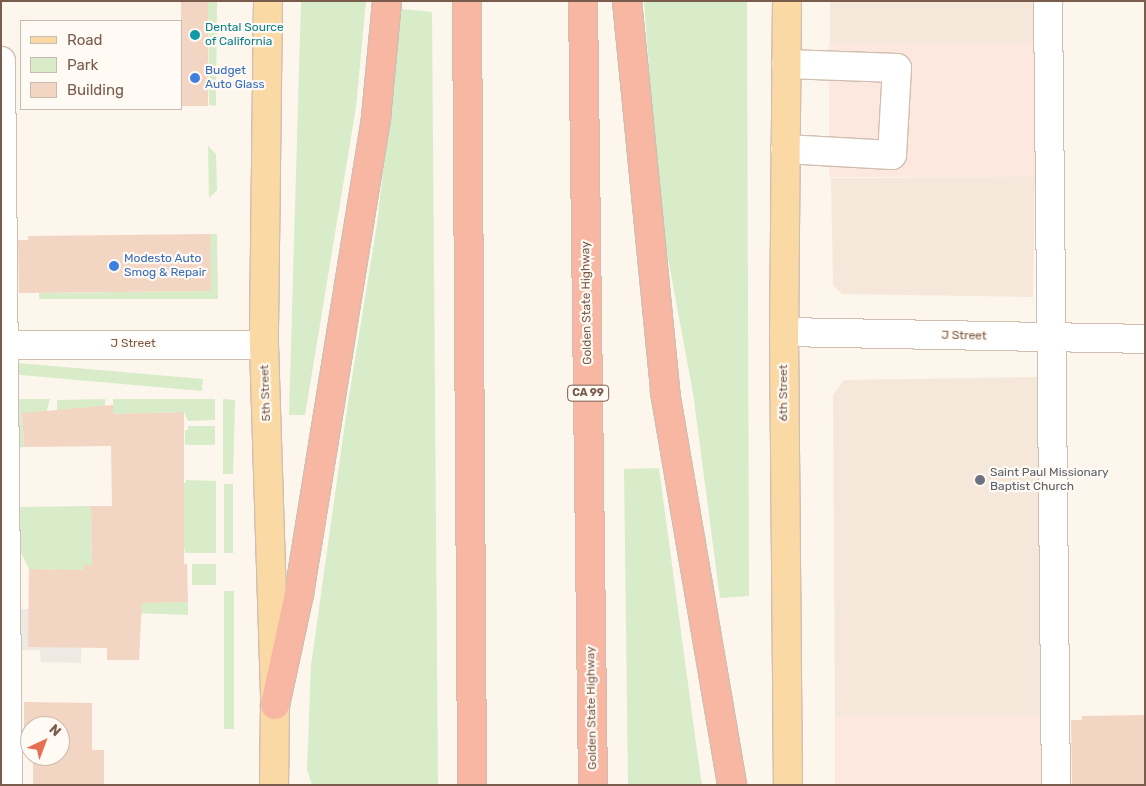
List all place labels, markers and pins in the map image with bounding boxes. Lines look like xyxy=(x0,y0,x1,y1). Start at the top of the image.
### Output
place label: Dental Source of California xyxy=(205,21,284,49)
marker: Dental Source of California xyxy=(189,29,201,41)
place label: Budget Auto Glass xyxy=(205,64,265,92)
marker: Budget Auto Glass xyxy=(189,72,201,84)
place label: Modesto Auto Smog & Repair xyxy=(124,252,206,280)
marker: Modesto Auto Smog & Repair xyxy=(108,260,120,272)
place label: Saint Paul Missionary Baptist Church xyxy=(990,466,1109,494)
marker: Saint Paul Missionary Baptist Church xyxy=(974,474,986,486)

